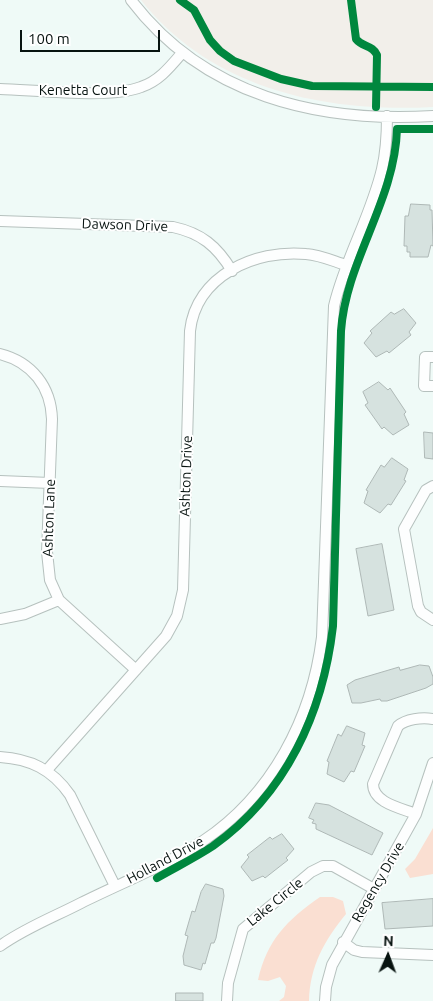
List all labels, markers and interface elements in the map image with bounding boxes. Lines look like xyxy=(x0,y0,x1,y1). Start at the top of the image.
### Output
scale bar xyxy=(22,20,162,52)
text: 100 m xyxy=(28,30,70,47)
street label: Kenetta Court xyxy=(39,82,127,98)
street label: Dawson Drive xyxy=(81,215,169,235)
street label: Ashton Drive xyxy=(176,435,196,517)
street label: Ashton Lane xyxy=(39,479,59,557)
street label: Holland Drive xyxy=(124,833,206,887)
street label: Regency Drive xyxy=(348,839,408,925)
street label: Lake Circle xyxy=(244,874,306,930)
north arrow xyxy=(363,931,413,981)
text: N xyxy=(383,933,394,949)

